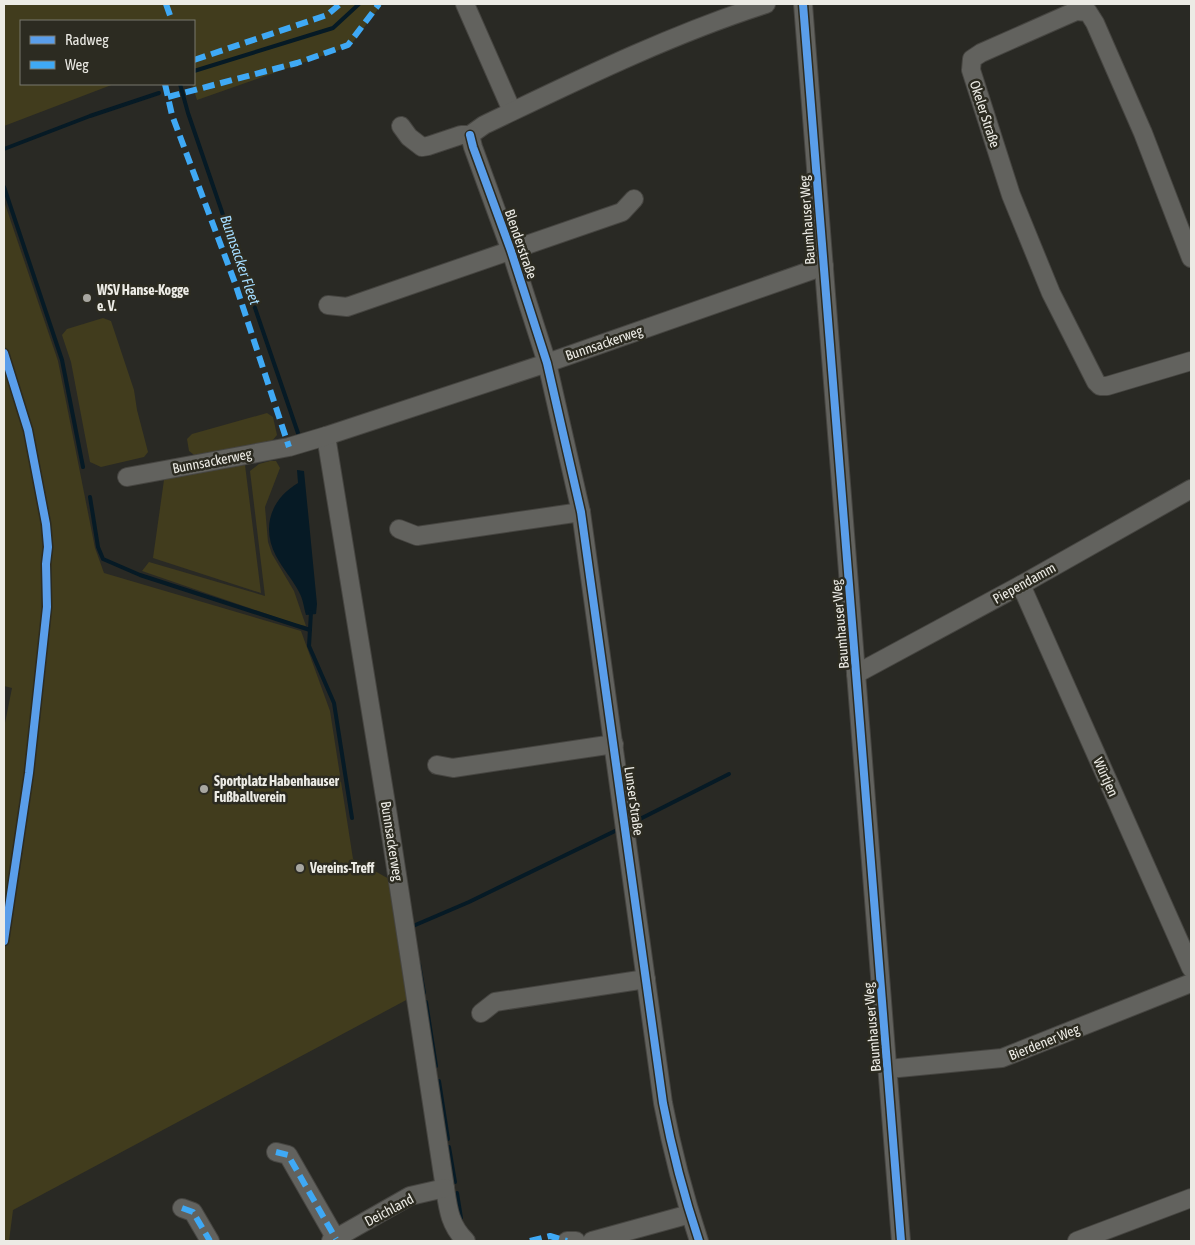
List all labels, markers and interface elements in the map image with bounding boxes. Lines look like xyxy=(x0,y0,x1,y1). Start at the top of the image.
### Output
legend xyxy=(20,20,195,85)
text: Radweg xyxy=(65,31,109,48)
text: Weg xyxy=(65,56,89,73)
street label: Okeler Straße xyxy=(967,78,1003,150)
street label: Baumhauser Weg xyxy=(796,175,818,265)
street label: Blenderstraße xyxy=(502,207,540,281)
water label: Bunnsacker Fleet xyxy=(217,213,264,308)
place label: WSV Hanse-Kogge e. V. xyxy=(96,282,189,314)
marker: WSV Hanse-Kogge e. V. xyxy=(81,292,93,304)
street label: Bunnsackerweg xyxy=(563,322,645,364)
street label: Bunnsackerweg xyxy=(171,445,253,477)
street label: Piependamm xyxy=(990,559,1058,607)
street label: Baumhauser Weg xyxy=(828,579,852,669)
street label: Würtjen xyxy=(1090,755,1122,799)
street label: Lunser Straße xyxy=(621,765,647,837)
place label: Sportplatz Habenhauser Fußballverein xyxy=(214,773,340,805)
marker: Sportplatz Habenhauser Fußballverein xyxy=(198,783,210,795)
street label: Bunnsackerweg xyxy=(378,800,406,882)
place label: Vereins-Treff xyxy=(309,860,375,876)
marker: Vereins-Treff xyxy=(294,862,306,874)
street label: Baumhauser Weg xyxy=(860,982,884,1072)
street label: Bierdener Weg xyxy=(1006,1021,1082,1063)
street label: Deichland xyxy=(362,1190,416,1230)

